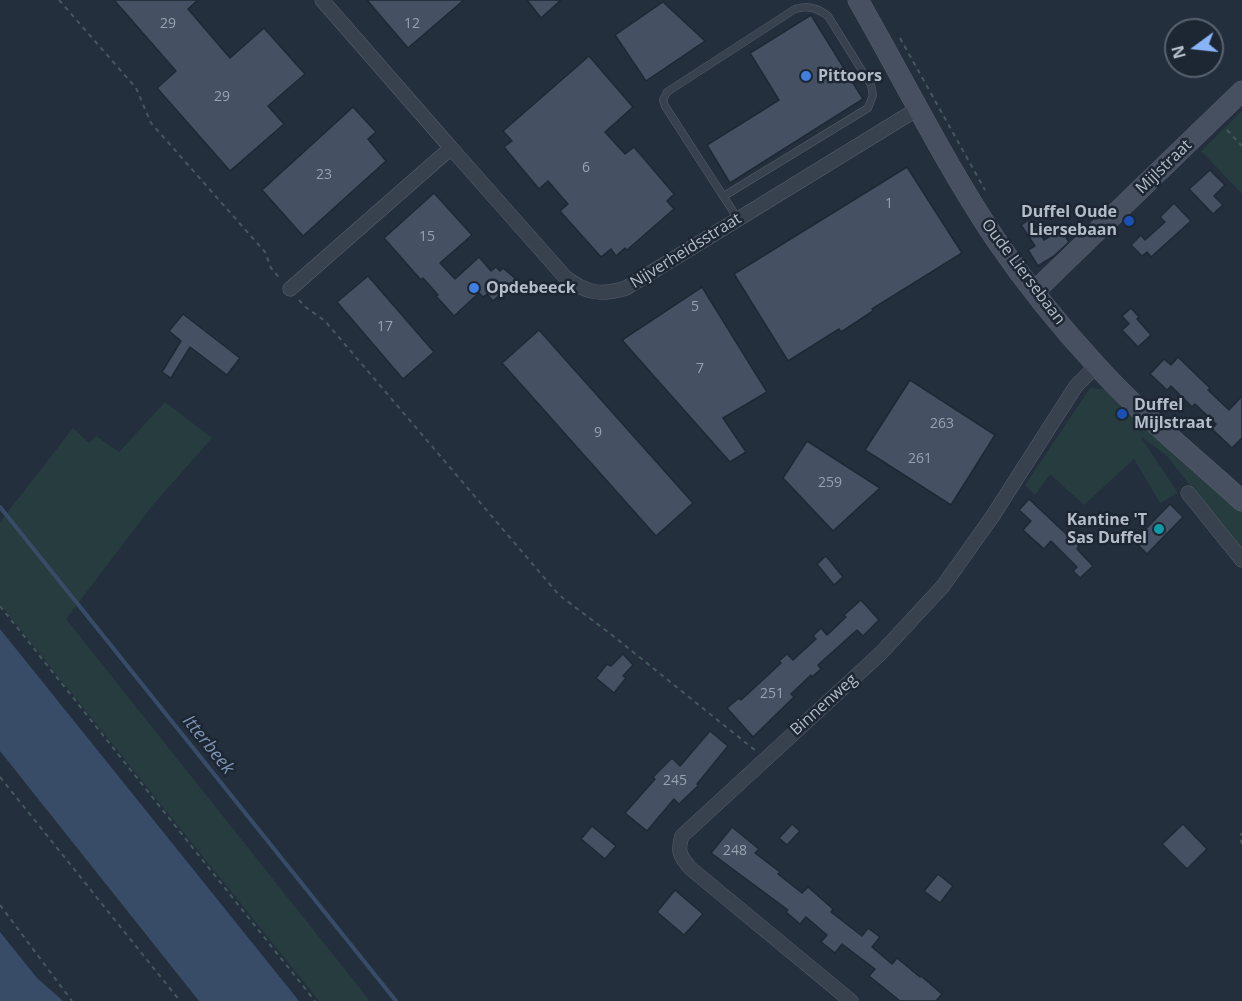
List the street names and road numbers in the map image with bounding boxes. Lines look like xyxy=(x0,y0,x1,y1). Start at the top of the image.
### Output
street label: Mijlstraat xyxy=(1132,136,1196,198)
street label: Nijverheidsstraat xyxy=(627,209,745,293)
street label: Oude Liersebaan xyxy=(977,215,1069,329)
street label: Binnenweg xyxy=(787,670,861,740)

